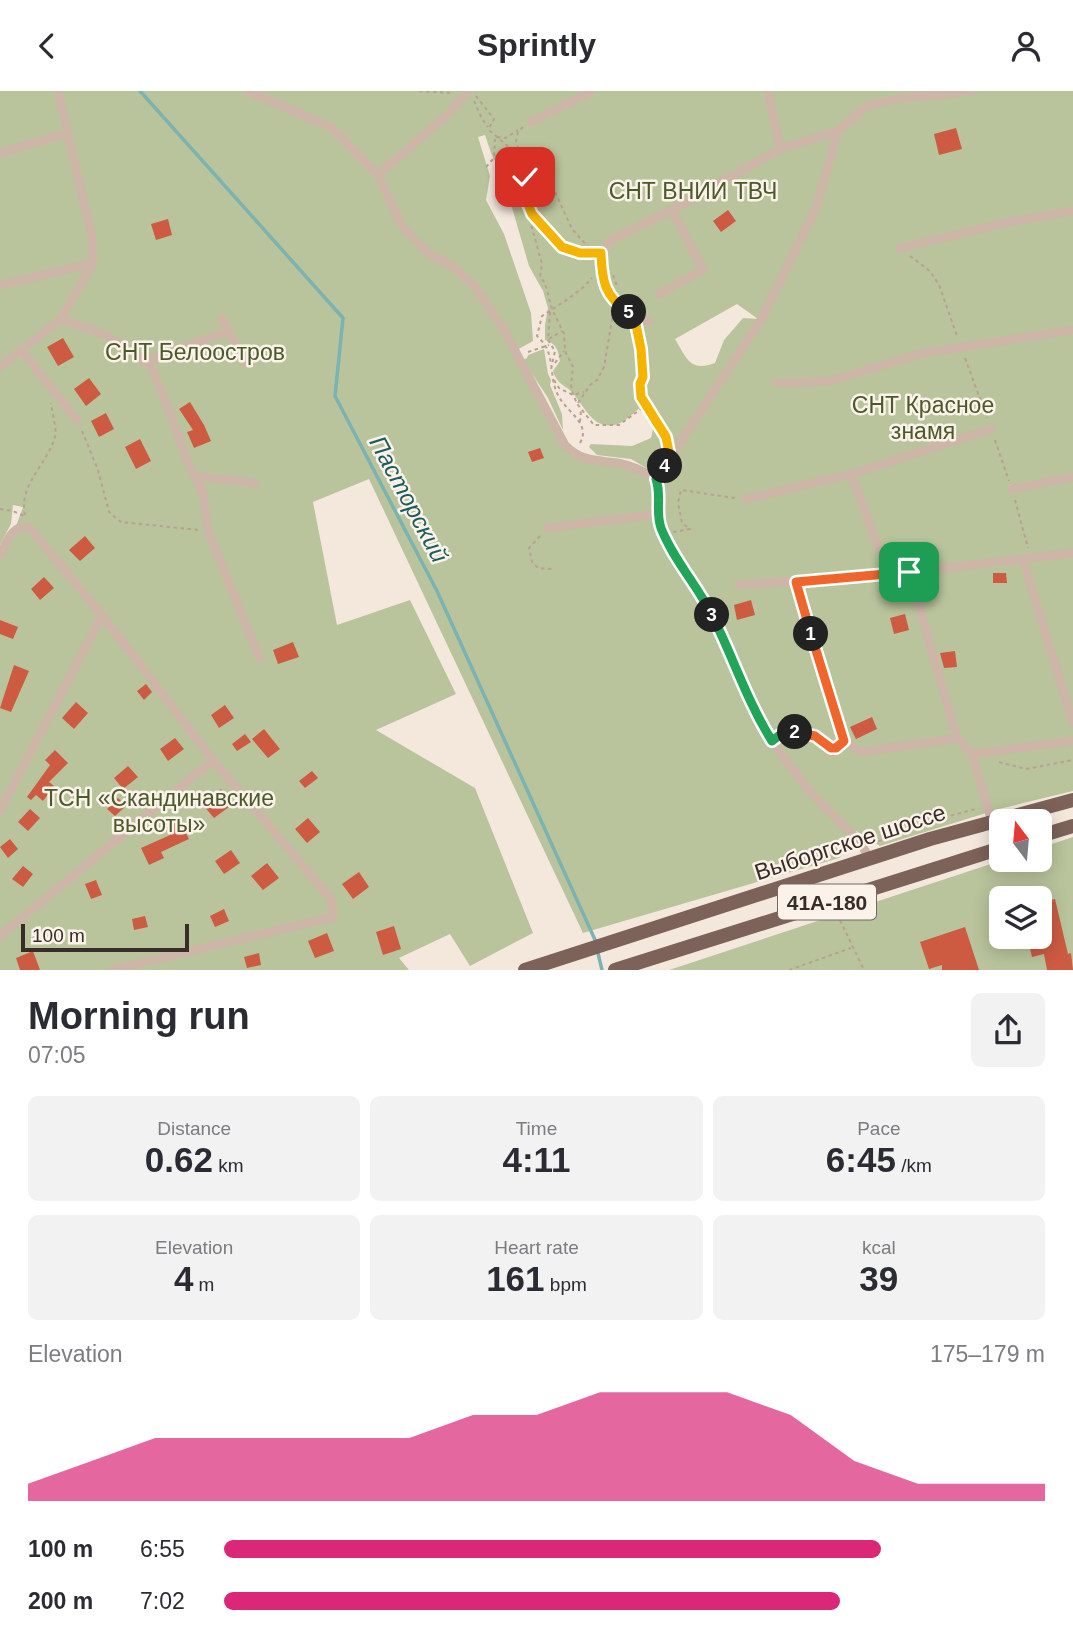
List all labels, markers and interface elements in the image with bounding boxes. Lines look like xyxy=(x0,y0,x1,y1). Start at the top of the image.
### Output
icon: back xyxy=(28,27,66,65)
text: Sprintly xyxy=(477,27,596,63)
icon: person xyxy=(1007,27,1045,65)
pin xyxy=(495,147,555,207)
icon: check xyxy=(506,158,544,196)
park label: СНТ ВНИИ ТВЧ xyxy=(609,178,777,204)
pin: 5 xyxy=(612,295,646,329)
text: 5 xyxy=(623,301,634,322)
park label: СНТ Белоостров xyxy=(105,339,285,365)
park label: СНТ Красное знамя xyxy=(852,392,994,444)
water label: Пасторский xyxy=(364,431,454,567)
pin: 4 xyxy=(648,449,682,483)
text: 4 xyxy=(659,455,670,476)
pin xyxy=(879,542,939,602)
icon: arrive xyxy=(890,553,928,591)
pin: 3 xyxy=(694,597,730,633)
text: 3 xyxy=(706,604,717,625)
pin: 1 xyxy=(794,617,828,651)
text: 1 xyxy=(805,623,816,644)
pin: 2 xyxy=(778,715,812,749)
text: 2 xyxy=(789,721,800,742)
park label: ТСН «Скандинавские высоты» xyxy=(44,785,274,837)
street label: Выборгское шоссе xyxy=(751,799,949,885)
north arrow xyxy=(989,809,1052,871)
map controls xyxy=(989,809,1052,949)
road number: 41А-180 xyxy=(778,885,876,919)
button: layers xyxy=(989,886,1052,949)
scale bar xyxy=(21,921,189,953)
text: 100 m xyxy=(32,925,85,946)
button: share xyxy=(971,993,1045,1067)
text: Morning run xyxy=(28,995,250,1037)
text: 07:05 xyxy=(28,1042,86,1068)
text: Distance xyxy=(157,1118,231,1139)
text: Time xyxy=(516,1118,557,1139)
text: Pace xyxy=(857,1118,900,1139)
text: 0.62 xyxy=(145,1140,213,1179)
text: 4:11 xyxy=(502,1140,571,1179)
text: 6:45 xyxy=(826,1140,896,1179)
text: km xyxy=(213,1155,244,1176)
text: /km xyxy=(896,1155,932,1176)
text: Elevation xyxy=(155,1237,233,1258)
text: Heart rate xyxy=(494,1237,579,1258)
text: kcal xyxy=(862,1237,896,1258)
text: 4 xyxy=(174,1259,193,1298)
text: 161 xyxy=(486,1259,545,1298)
text: 39 xyxy=(859,1259,898,1298)
text: m xyxy=(193,1274,214,1295)
text: bpm xyxy=(545,1274,587,1295)
text: Elevation xyxy=(28,1341,123,1367)
text: 175–179 m xyxy=(930,1341,1045,1367)
text: 100 m xyxy=(28,1536,93,1562)
text: 6:55 xyxy=(140,1536,185,1562)
text: 200 m xyxy=(28,1588,93,1614)
text: 7:02 xyxy=(140,1588,185,1614)

